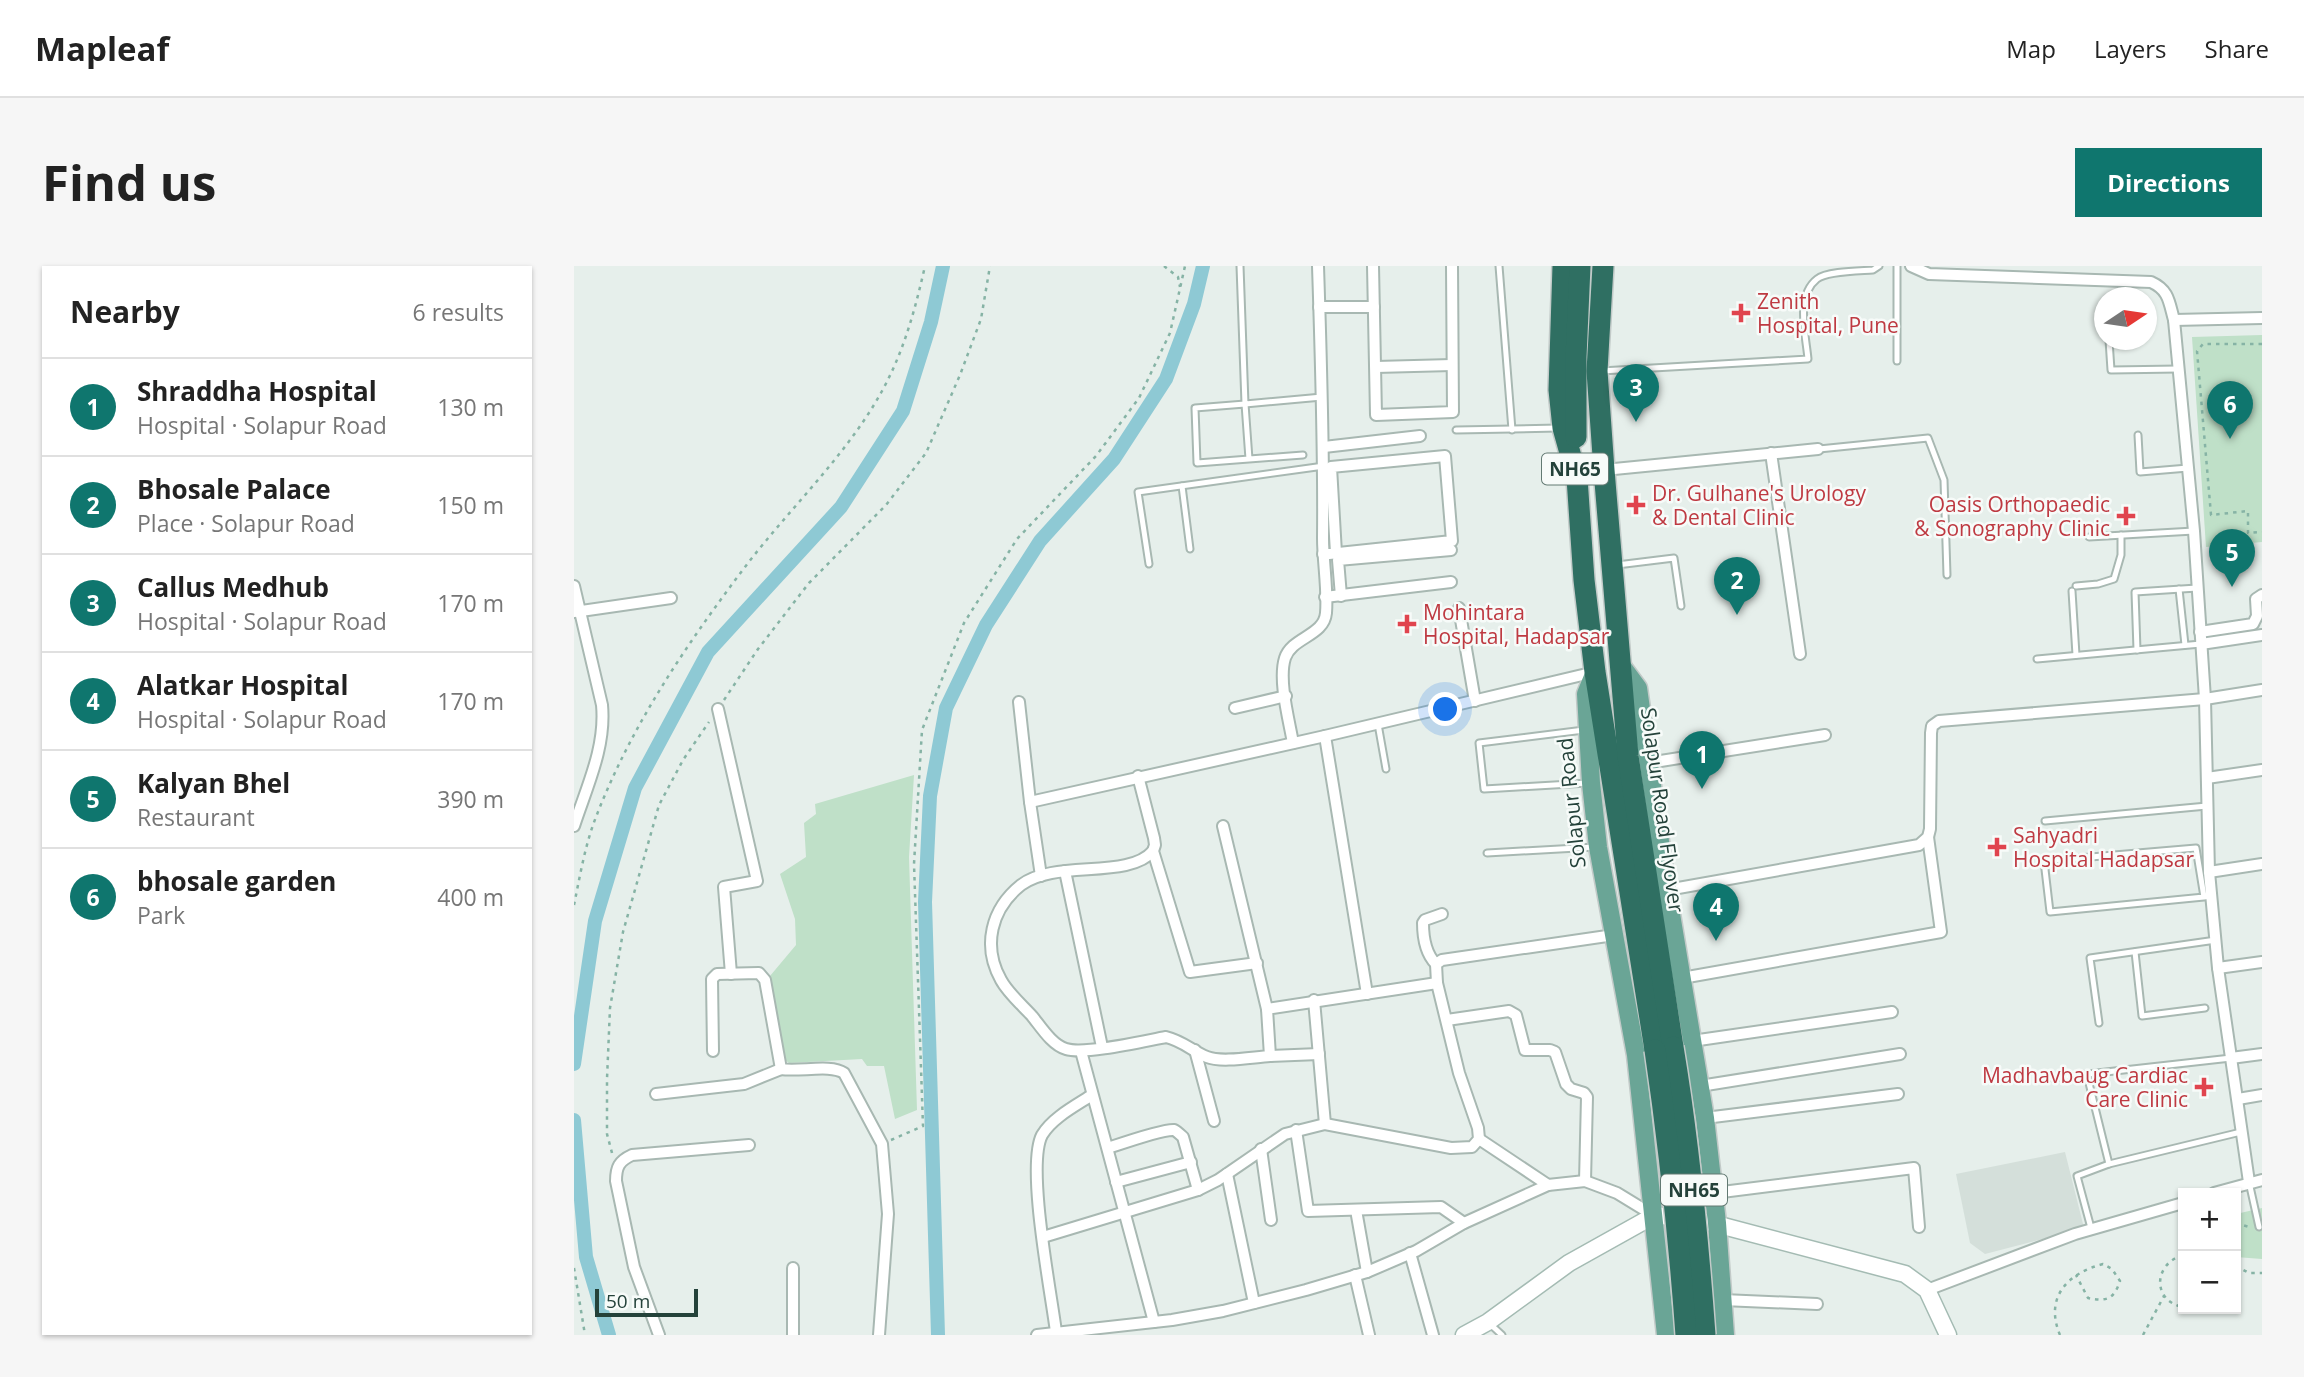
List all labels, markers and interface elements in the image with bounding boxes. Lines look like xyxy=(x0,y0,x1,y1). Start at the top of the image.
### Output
text: Mapleaf xyxy=(35,26,169,71)
text: Map xyxy=(2006,32,2056,65)
text: Layers xyxy=(2094,32,2167,65)
text: Share xyxy=(2205,32,2269,65)
button: Directions xyxy=(2075,148,2262,217)
text: Find us xyxy=(42,149,216,215)
place label: Zenith Hospital, Pune xyxy=(1757,287,1899,339)
north arrow xyxy=(2094,287,2157,350)
text: Nearby xyxy=(70,291,180,332)
text: 6 results xyxy=(413,296,504,328)
marker: Zenith Hospital, Pune xyxy=(1731,303,1751,323)
pin: 3 xyxy=(1613,364,1659,422)
text: Shraddha Hospital xyxy=(137,373,377,409)
pin: 6 xyxy=(2207,381,2253,439)
text: 1 xyxy=(86,391,100,423)
text: 130 m xyxy=(437,391,504,423)
text: Hospital · Solapur Road xyxy=(137,409,387,441)
road number: NH65 xyxy=(1542,454,1608,484)
text: Bhosale Palace xyxy=(137,471,331,507)
place label: Dr. Gulhane's Urology & Dental Clinic xyxy=(1652,479,1866,531)
text: 2 xyxy=(86,489,100,521)
text: 150 m xyxy=(437,489,504,521)
place label: Oasis Orthopaedic & Sonography Clinic xyxy=(1914,490,2110,542)
marker: Dr. Gulhane's Urology & Dental Clinic xyxy=(1626,495,1646,515)
marker: Oasis Orthopaedic & Sonography Clinic xyxy=(2116,506,2136,526)
text: Place · Solapur Road xyxy=(137,507,355,539)
pin: 5 xyxy=(2209,529,2255,587)
pin: 2 xyxy=(1714,557,1760,615)
text: Callus Medhub xyxy=(137,569,329,605)
text: 3 xyxy=(86,587,100,619)
text: 170 m xyxy=(437,587,504,619)
place label: Mohintara Hospital, Hadapsar xyxy=(1423,598,1610,650)
text: Hospital · Solapur Road xyxy=(137,605,387,637)
marker: Mohintara Hospital, Hadapsar xyxy=(1397,614,1417,634)
text: Alatkar Hospital xyxy=(137,667,348,703)
text: 4 xyxy=(86,685,100,717)
text: 170 m xyxy=(437,685,504,717)
your location xyxy=(1428,692,1462,726)
text: Hospital · Solapur Road xyxy=(137,703,387,735)
street label: Solapur Road Flyover xyxy=(1635,706,1691,915)
pin: 1 xyxy=(1679,731,1725,789)
street label: Solapur Road xyxy=(1550,736,1592,870)
text: Kalyan Bhel xyxy=(137,765,290,801)
text: 5 xyxy=(86,783,100,815)
text: 390 m xyxy=(437,783,504,815)
text: Restaurant xyxy=(137,801,255,833)
place label: Sahyadri Hospital Hadapsar xyxy=(2013,821,2194,873)
marker: Sahyadri Hospital Hadapsar xyxy=(1987,837,2007,857)
text: bhosale garden xyxy=(137,863,336,899)
text: 6 xyxy=(86,881,100,913)
text: 400 m xyxy=(437,881,504,913)
pin: 4 xyxy=(1693,883,1739,941)
text: Park xyxy=(137,899,185,931)
place label: Madhavbaug Cardiac Care Clinic xyxy=(1982,1061,2188,1113)
marker: Madhavbaug Cardiac Care Clinic xyxy=(2194,1077,2214,1097)
road number: NH65 xyxy=(1661,1174,1727,1206)
map controls xyxy=(2178,1188,2241,1314)
button: + xyxy=(2178,1188,2241,1251)
button: − xyxy=(2178,1251,2241,1314)
scale bar xyxy=(595,1286,698,1318)
text: 50 m xyxy=(606,1288,650,1314)

